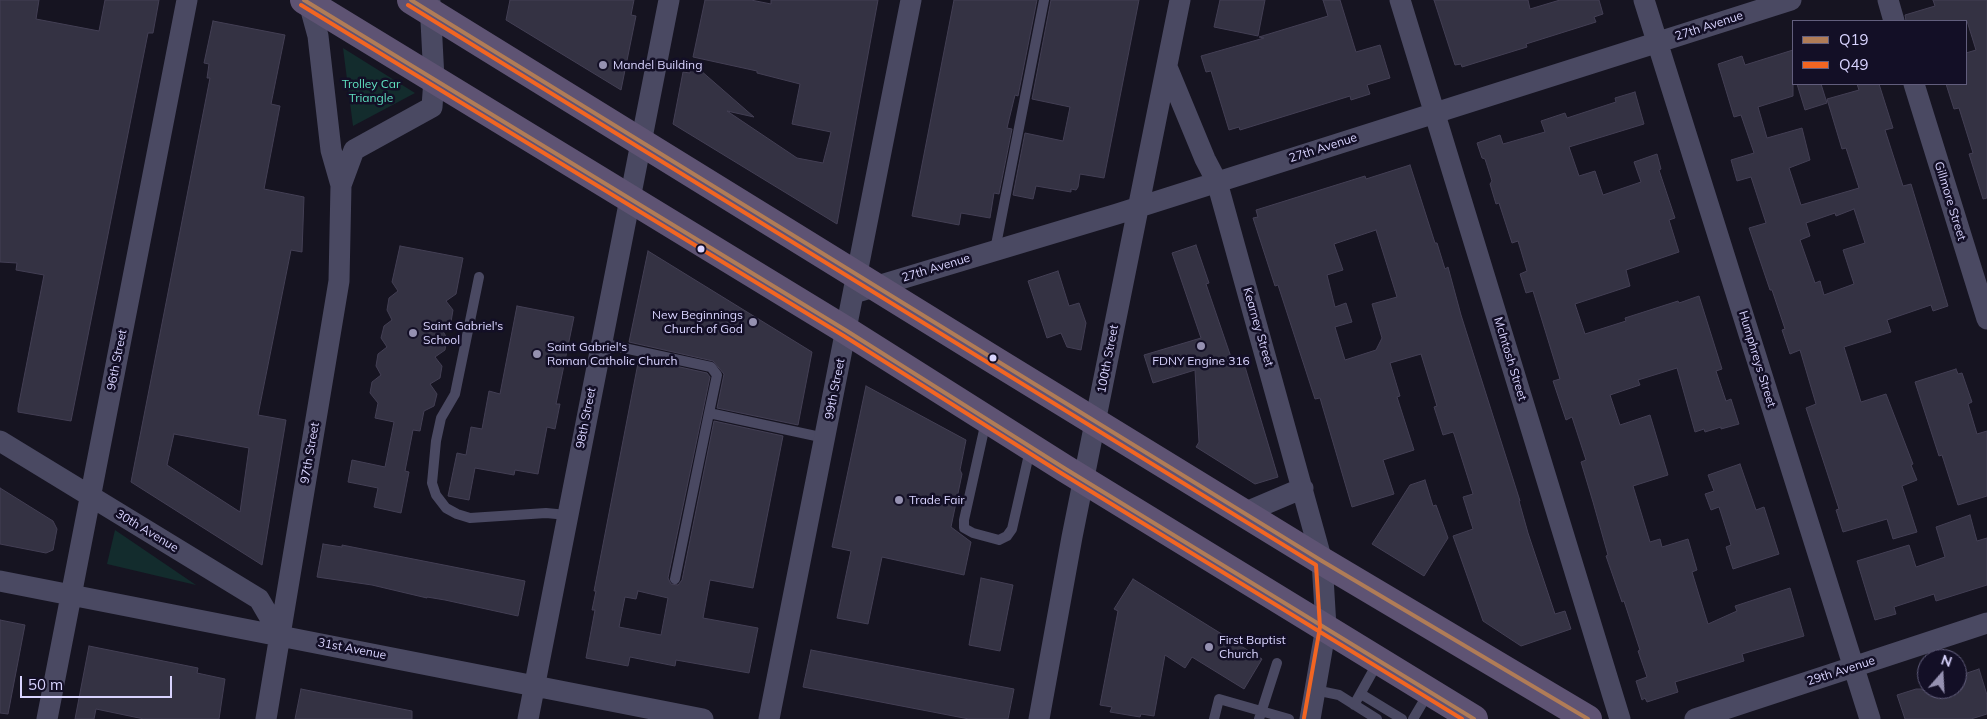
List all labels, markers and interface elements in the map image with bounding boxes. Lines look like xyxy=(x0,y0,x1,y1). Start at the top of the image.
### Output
street label: 27th Avenue xyxy=(1673,8,1745,44)
legend xyxy=(1792,20,1967,85)
text: Q19 xyxy=(1839,30,1869,49)
text: Q49 xyxy=(1839,55,1869,74)
place label: Mandel Building xyxy=(613,58,702,72)
marker: Mandel Building xyxy=(597,59,609,71)
park label: Trolley Car Triangle xyxy=(342,77,400,105)
street label: 27th Avenue xyxy=(1287,130,1359,166)
street label: Gillmore Street xyxy=(1931,160,1969,242)
unlabelled marker xyxy=(696,244,706,254)
street label: 27th Avenue xyxy=(900,251,972,285)
street label: Kearney Street xyxy=(1240,286,1276,368)
place label: New Beginnings Church of God xyxy=(652,308,743,336)
street label: Humphreys Street xyxy=(1735,309,1779,409)
street label: McIntosh Street xyxy=(1490,315,1530,403)
marker: New Beginnings Church of God xyxy=(747,316,759,328)
place label: Saint Gabriel's School xyxy=(423,319,503,347)
street label: 100th Street xyxy=(1094,324,1122,394)
marker: Saint Gabriel's School xyxy=(407,327,419,339)
street label: 96th Street xyxy=(104,328,130,392)
place label: Saint Gabriel's Roman Catholic Church xyxy=(547,340,677,368)
marker: FDNY Engine 316 xyxy=(1195,340,1207,352)
marker: Saint Gabriel's Roman Catholic Church xyxy=(531,348,543,360)
unlabelled marker xyxy=(988,353,998,363)
place label: FDNY Engine 316 xyxy=(1152,354,1250,368)
street label: 99th Street xyxy=(822,357,848,421)
street label: 98th Street xyxy=(573,386,599,450)
street label: 97th Street xyxy=(298,421,322,485)
place label: Trade Fair xyxy=(909,493,965,507)
marker: Trade Fair xyxy=(893,494,905,506)
street label: 30th Avenue xyxy=(113,507,181,555)
place label: First Baptist Church xyxy=(1219,633,1286,661)
street label: 31st Avenue xyxy=(317,635,387,663)
marker: First Baptist Church xyxy=(1203,641,1215,653)
north arrow xyxy=(1917,649,1967,699)
text: N xyxy=(1939,651,1954,671)
street label: 29th Avenue xyxy=(1805,653,1877,689)
scale bar xyxy=(22,666,175,698)
text: 50 m xyxy=(28,675,63,694)

